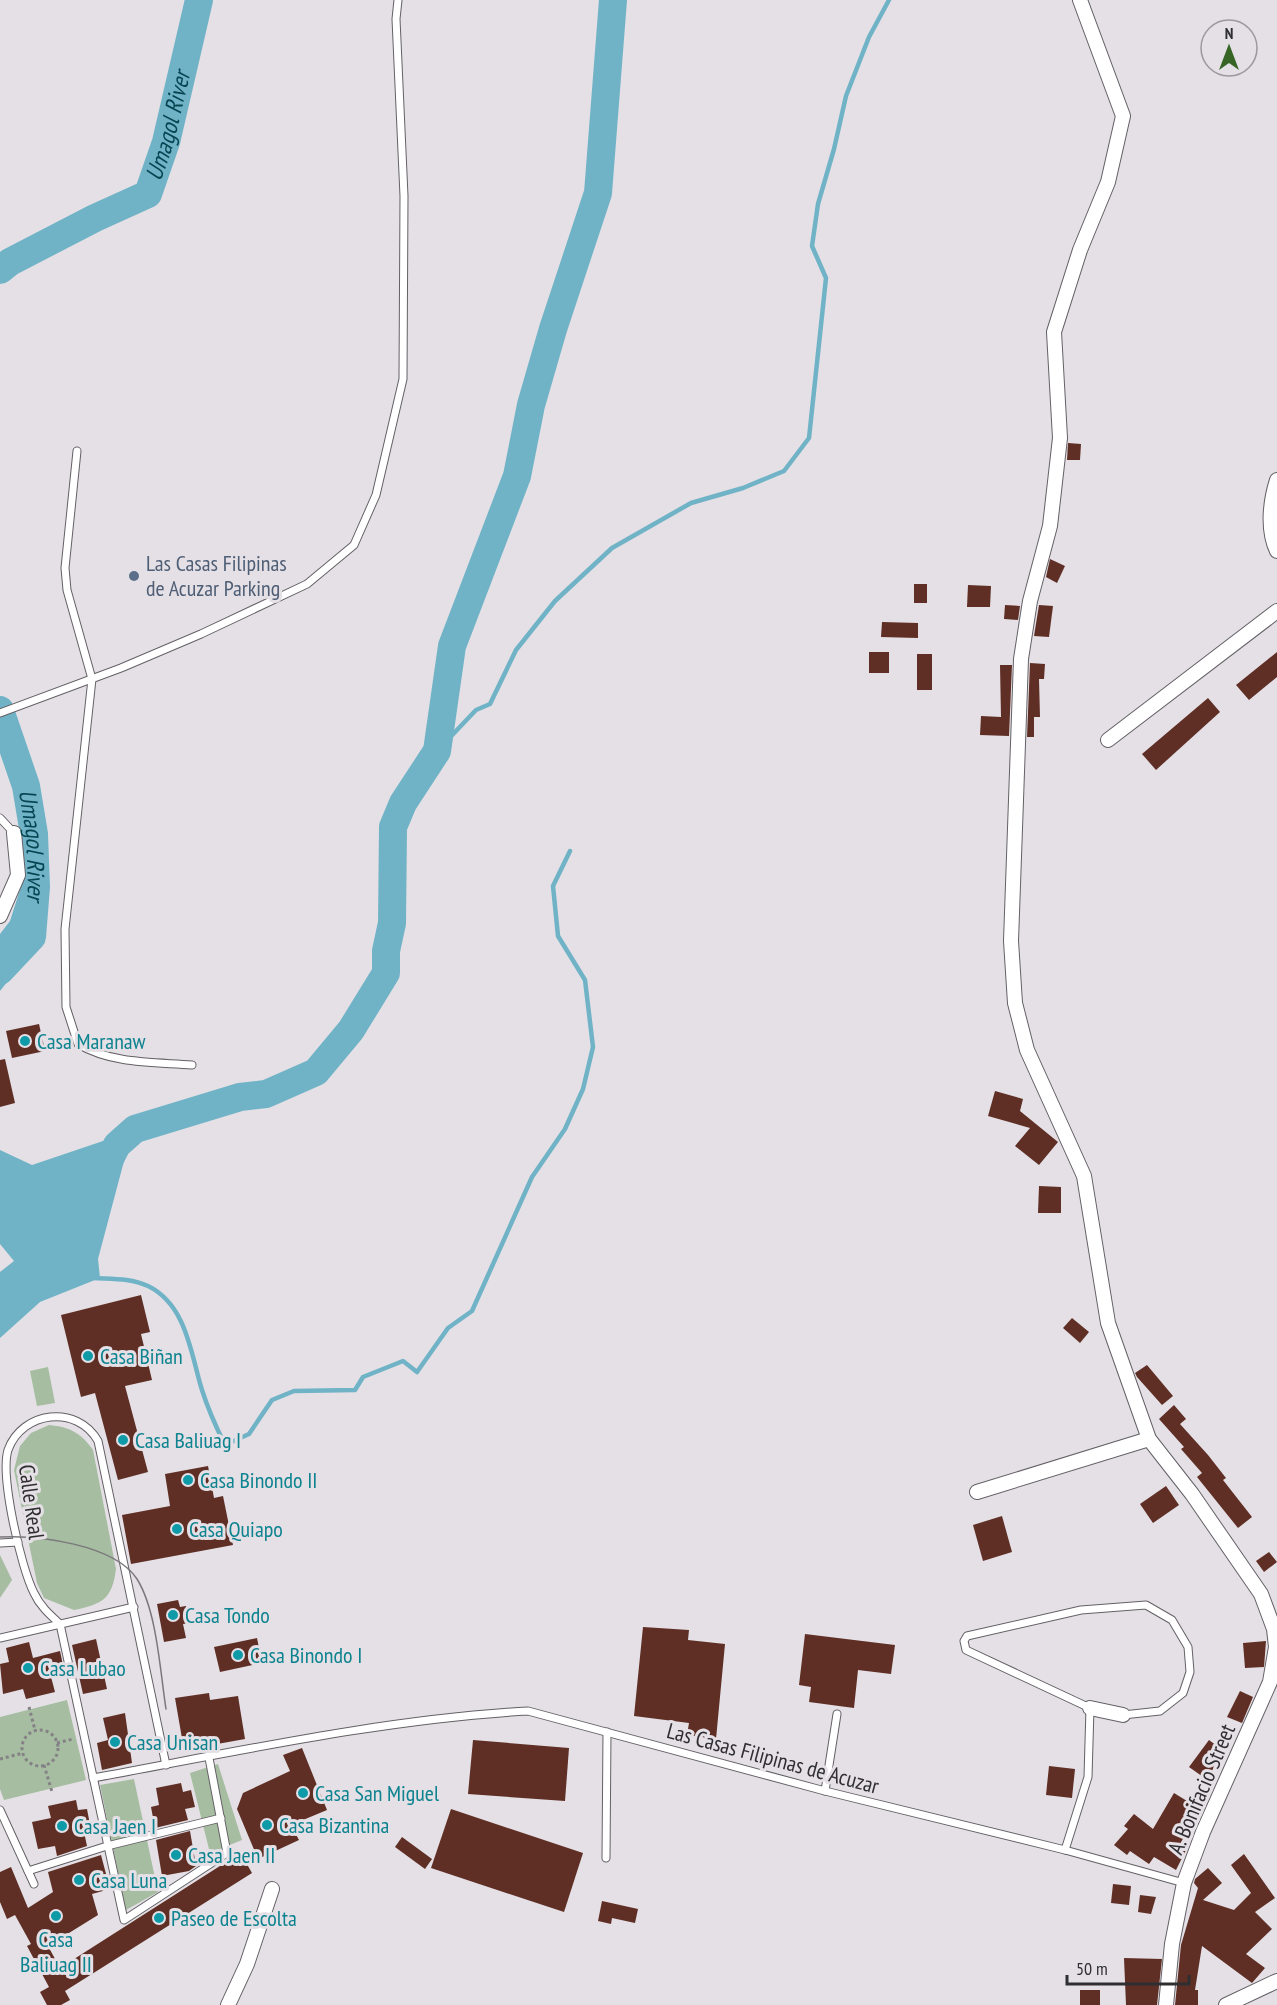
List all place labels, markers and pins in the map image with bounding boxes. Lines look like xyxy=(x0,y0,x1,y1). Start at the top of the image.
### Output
place label: Las Casas Filipinas de Acuzar Parking xyxy=(146,549,287,602)
marker: Las Casas Filipinas de Acuzar Parking xyxy=(127,569,141,583)
place label: Casa Maranaw xyxy=(37,1027,146,1055)
marker: Casa Maranaw xyxy=(18,1034,32,1048)
place label: Casa Biñan xyxy=(100,1342,183,1370)
marker: Casa Biñan xyxy=(81,1349,95,1363)
place label: Casa Baliuag I xyxy=(135,1426,241,1454)
marker: Casa Baliuag I xyxy=(116,1433,130,1447)
place label: Casa Binondo II xyxy=(200,1466,317,1494)
marker: Casa Binondo II xyxy=(181,1473,195,1487)
place label: Casa Quiapo xyxy=(189,1515,283,1543)
marker: Casa Quiapo xyxy=(170,1522,184,1536)
place label: Casa Tondo xyxy=(185,1601,270,1629)
marker: Casa Tondo xyxy=(166,1608,180,1622)
place label: Casa Binondo I xyxy=(250,1641,362,1669)
marker: Casa Binondo I xyxy=(231,1648,245,1662)
place label: Casa Lubao xyxy=(40,1654,126,1682)
marker: Casa Lubao xyxy=(21,1661,35,1675)
place label: Casa Unisan xyxy=(127,1728,218,1756)
marker: Casa Unisan xyxy=(108,1735,122,1749)
place label: Casa San Miguel xyxy=(315,1779,440,1807)
marker: Casa San Miguel xyxy=(296,1786,310,1800)
place label: Casa Bizantina xyxy=(279,1811,389,1839)
place label: Casa Jaen I xyxy=(74,1812,156,1840)
marker: Casa Bizantina xyxy=(260,1818,274,1832)
marker: Casa Jaen I xyxy=(55,1819,69,1833)
place label: Casa Jaen II xyxy=(188,1841,275,1869)
marker: Casa Jaen II xyxy=(169,1848,183,1862)
place label: Casa Luna xyxy=(91,1866,167,1894)
marker: Casa Luna xyxy=(72,1873,86,1887)
place label: Paseo de Escolta xyxy=(171,1904,297,1932)
marker: Casa Baliuag II xyxy=(49,1909,63,1923)
marker: Paseo de Escolta xyxy=(152,1911,166,1925)
place label: Casa Baliuag II xyxy=(20,1925,92,1978)

